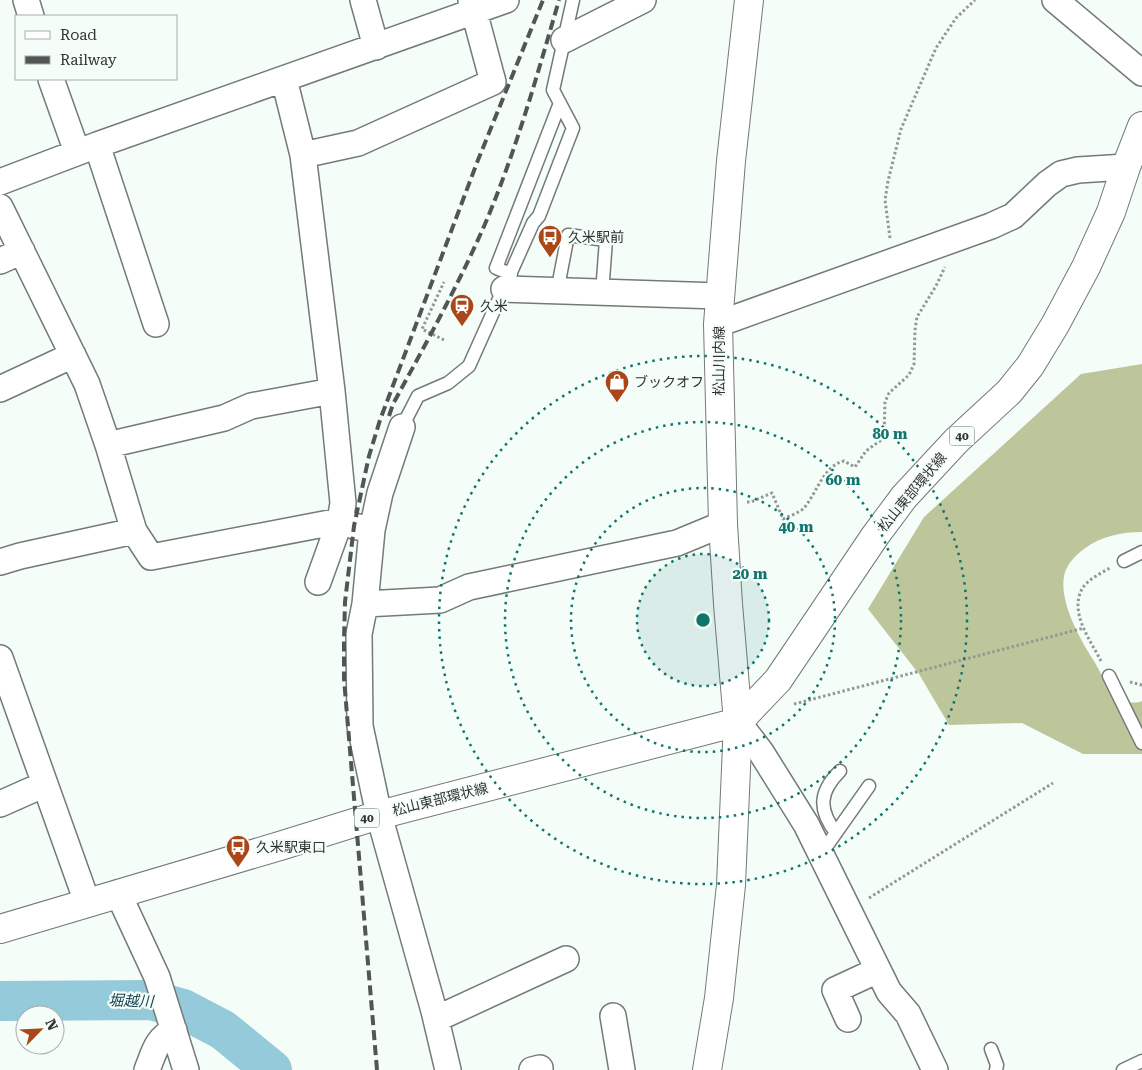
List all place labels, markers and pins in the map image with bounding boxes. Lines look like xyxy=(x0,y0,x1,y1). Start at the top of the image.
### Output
bus stop icon: 久米駅前 xyxy=(537,224,563,258)
place label: 久米駅前 xyxy=(568,229,624,245)
station icon: 久米 xyxy=(449,293,475,327)
place label: 久米 xyxy=(480,298,508,314)
shop icon: ブックオフ xyxy=(604,369,630,403)
place label: ブックオフ xyxy=(634,374,704,390)
centre of rings xyxy=(694,611,712,629)
bus stop icon: 久米駅東口 xyxy=(225,834,251,868)
place label: 久米駅東口 xyxy=(256,839,326,855)

